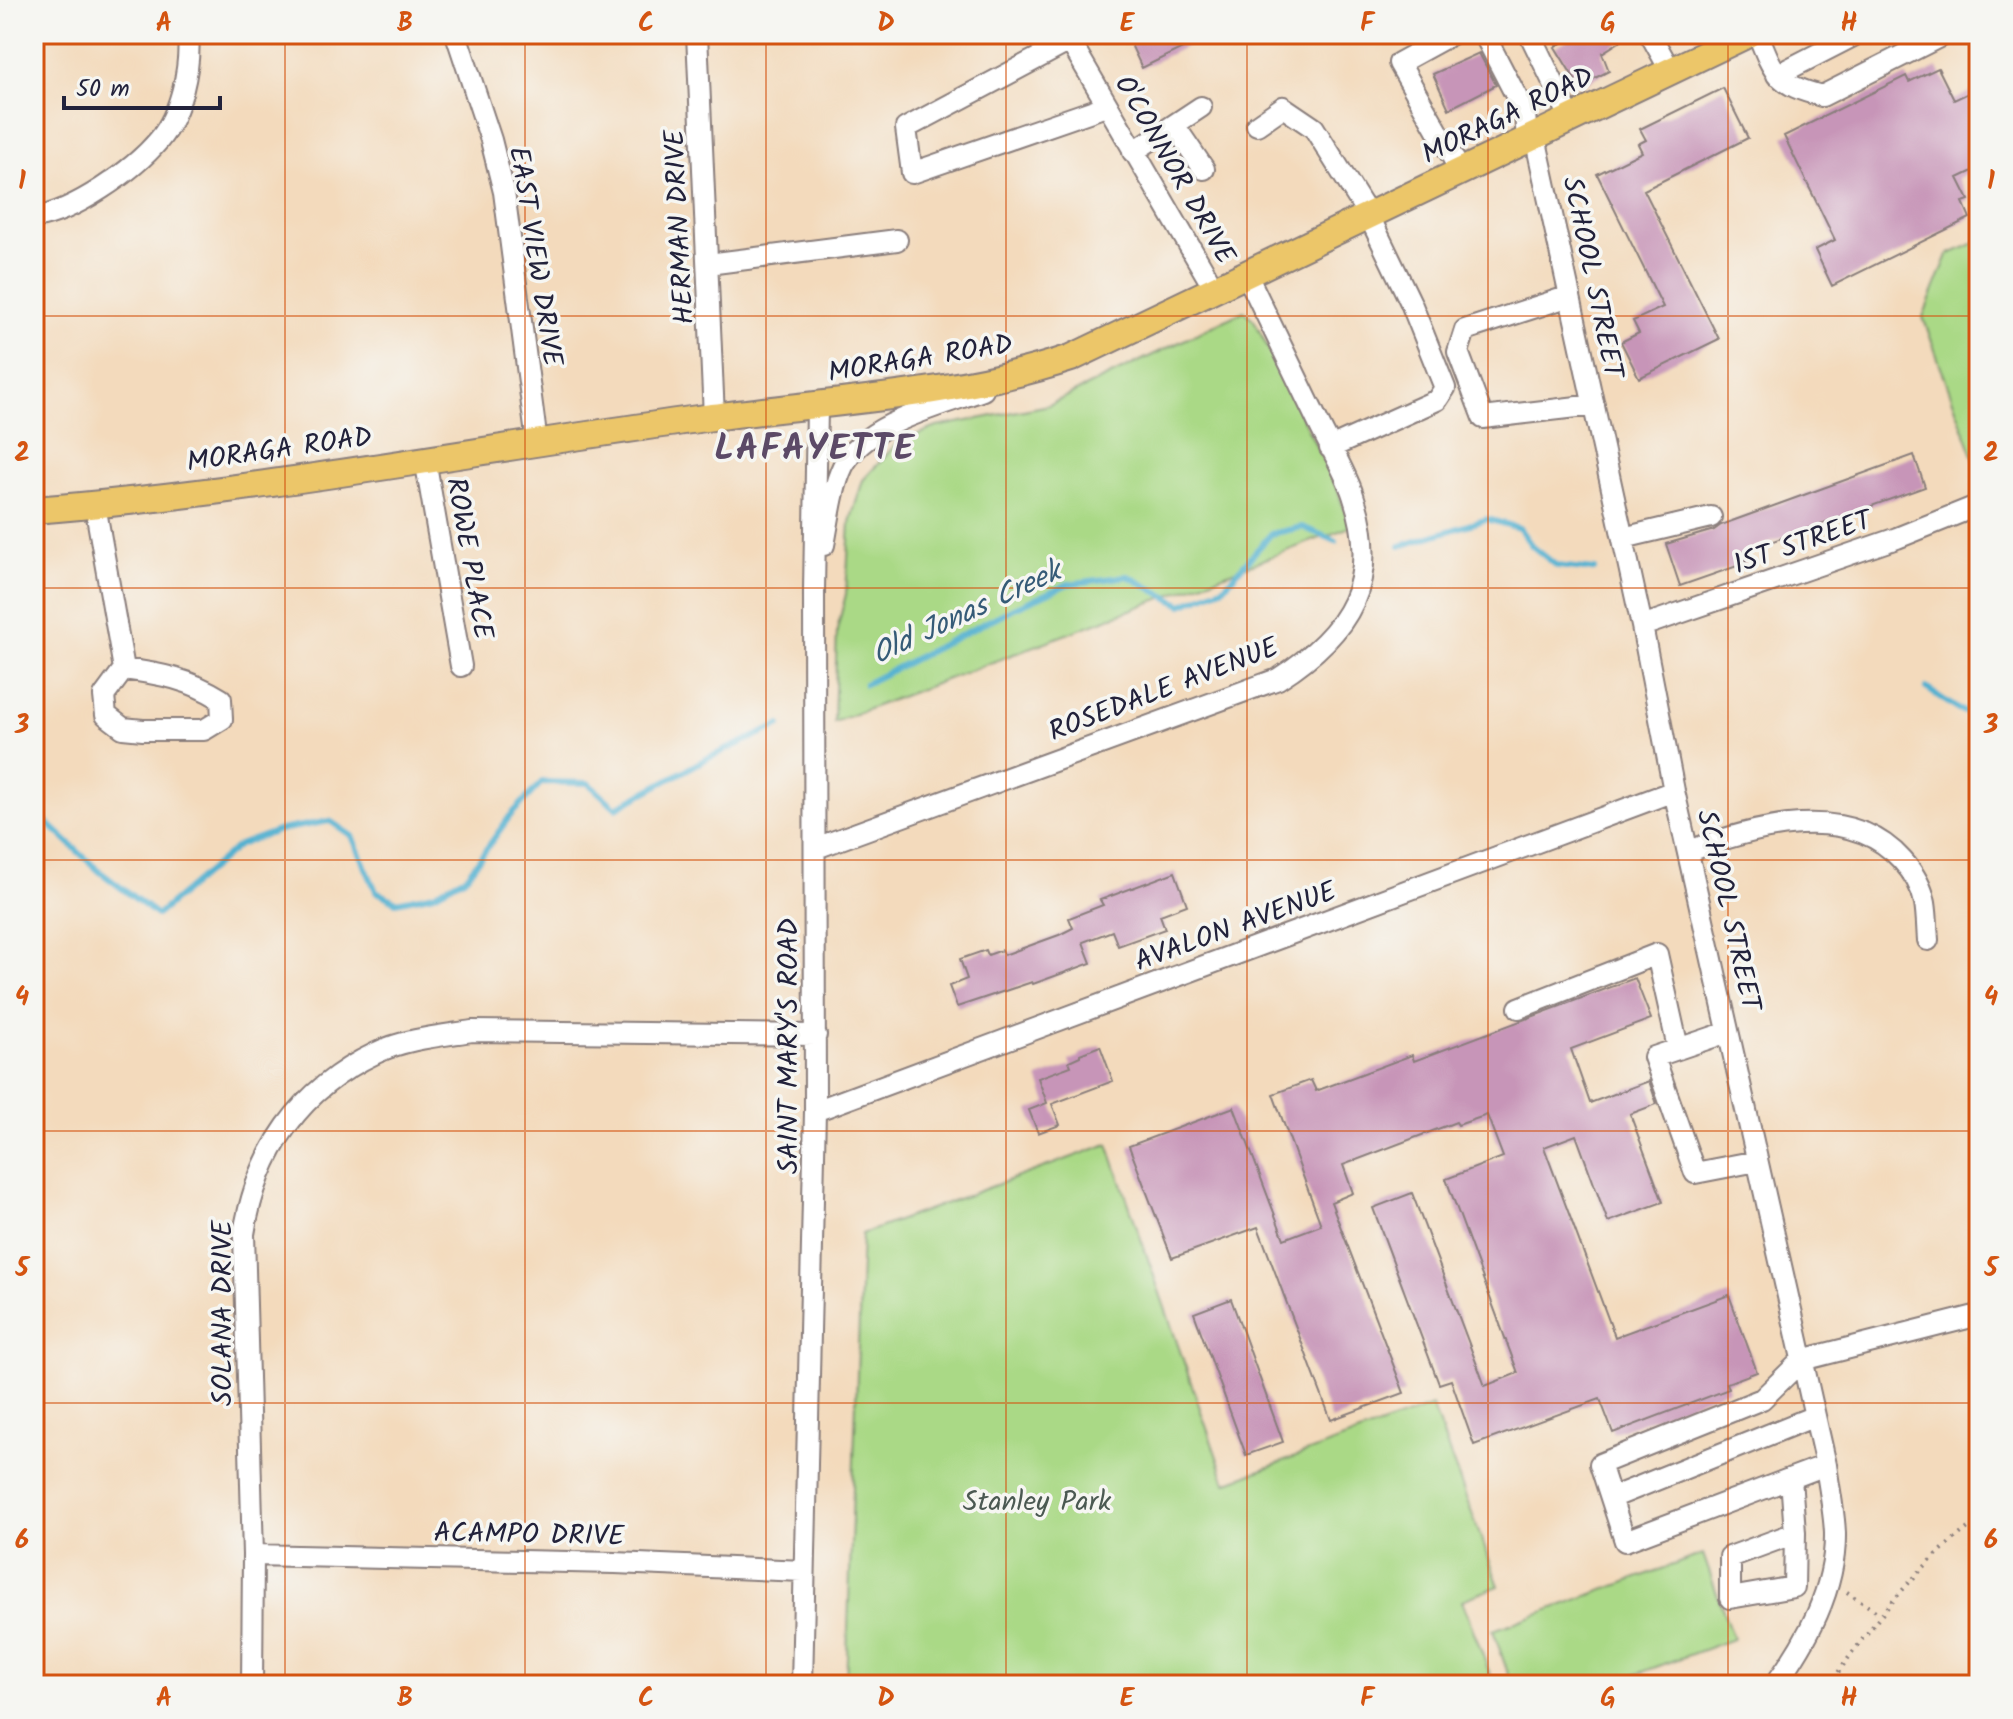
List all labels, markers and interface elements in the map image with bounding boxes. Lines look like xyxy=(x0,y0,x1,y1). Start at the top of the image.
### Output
text: A xyxy=(156,3,172,45)
text: B xyxy=(397,3,413,45)
text: C xyxy=(638,3,654,45)
text: D xyxy=(877,3,895,45)
text: E xyxy=(1120,3,1136,45)
text: F xyxy=(1360,3,1376,45)
text: G xyxy=(1600,3,1616,45)
text: H xyxy=(1841,3,1858,45)
street label: MORAGA ROAD xyxy=(1414,55,1602,177)
scale bar xyxy=(64,60,220,110)
street label: O'CONNOR DRIVE xyxy=(1101,67,1247,274)
text: 50 m xyxy=(76,70,130,109)
street label: HERMAN DRIVE xyxy=(653,128,708,325)
street label: EAST VIEW DRIVE xyxy=(495,143,574,370)
text: 1 xyxy=(18,161,26,203)
text: 1 xyxy=(1987,161,1995,203)
street label: SCHOOL STREET xyxy=(1548,172,1635,385)
street label: MORAGA ROAD xyxy=(825,323,1016,396)
street label: MORAGA ROAD xyxy=(184,415,375,486)
district label: LAFAYETTE xyxy=(714,421,916,478)
text: 2 xyxy=(14,433,30,475)
text: 2 xyxy=(1983,433,1999,475)
street label: ROWE PLACE xyxy=(432,474,505,644)
street label: 1ST STREET xyxy=(1727,498,1880,588)
water label: Old Jonas Creek xyxy=(864,547,1073,679)
street label: ROSEDALE AVENUE xyxy=(1042,626,1286,755)
text: 3 xyxy=(14,705,29,747)
text: 3 xyxy=(1983,705,1998,747)
street label: SCHOOL STREET xyxy=(1683,806,1773,1018)
street label: AVALON AVENUE xyxy=(1129,870,1344,985)
street label: SAINT MARY'S ROAD xyxy=(767,918,812,1174)
text: 4 xyxy=(15,977,29,1019)
text: 4 xyxy=(1984,977,1998,1019)
street label: SOLANA DRIVE xyxy=(201,1219,246,1406)
text: 5 xyxy=(14,1248,30,1290)
text: 5 xyxy=(1983,1248,1999,1290)
park label: Stanley Park xyxy=(963,1480,1112,1525)
street label: ACAMPO DRIVE xyxy=(433,1511,625,1560)
text: 6 xyxy=(15,1520,29,1562)
text: 6 xyxy=(1984,1520,1998,1562)
text: A xyxy=(156,1678,172,1719)
text: B xyxy=(397,1678,413,1719)
text: C xyxy=(638,1678,654,1719)
text: D xyxy=(877,1678,895,1719)
text: E xyxy=(1120,1678,1136,1719)
text: F xyxy=(1360,1678,1376,1719)
text: G xyxy=(1600,1678,1616,1719)
text: H xyxy=(1841,1678,1858,1719)

